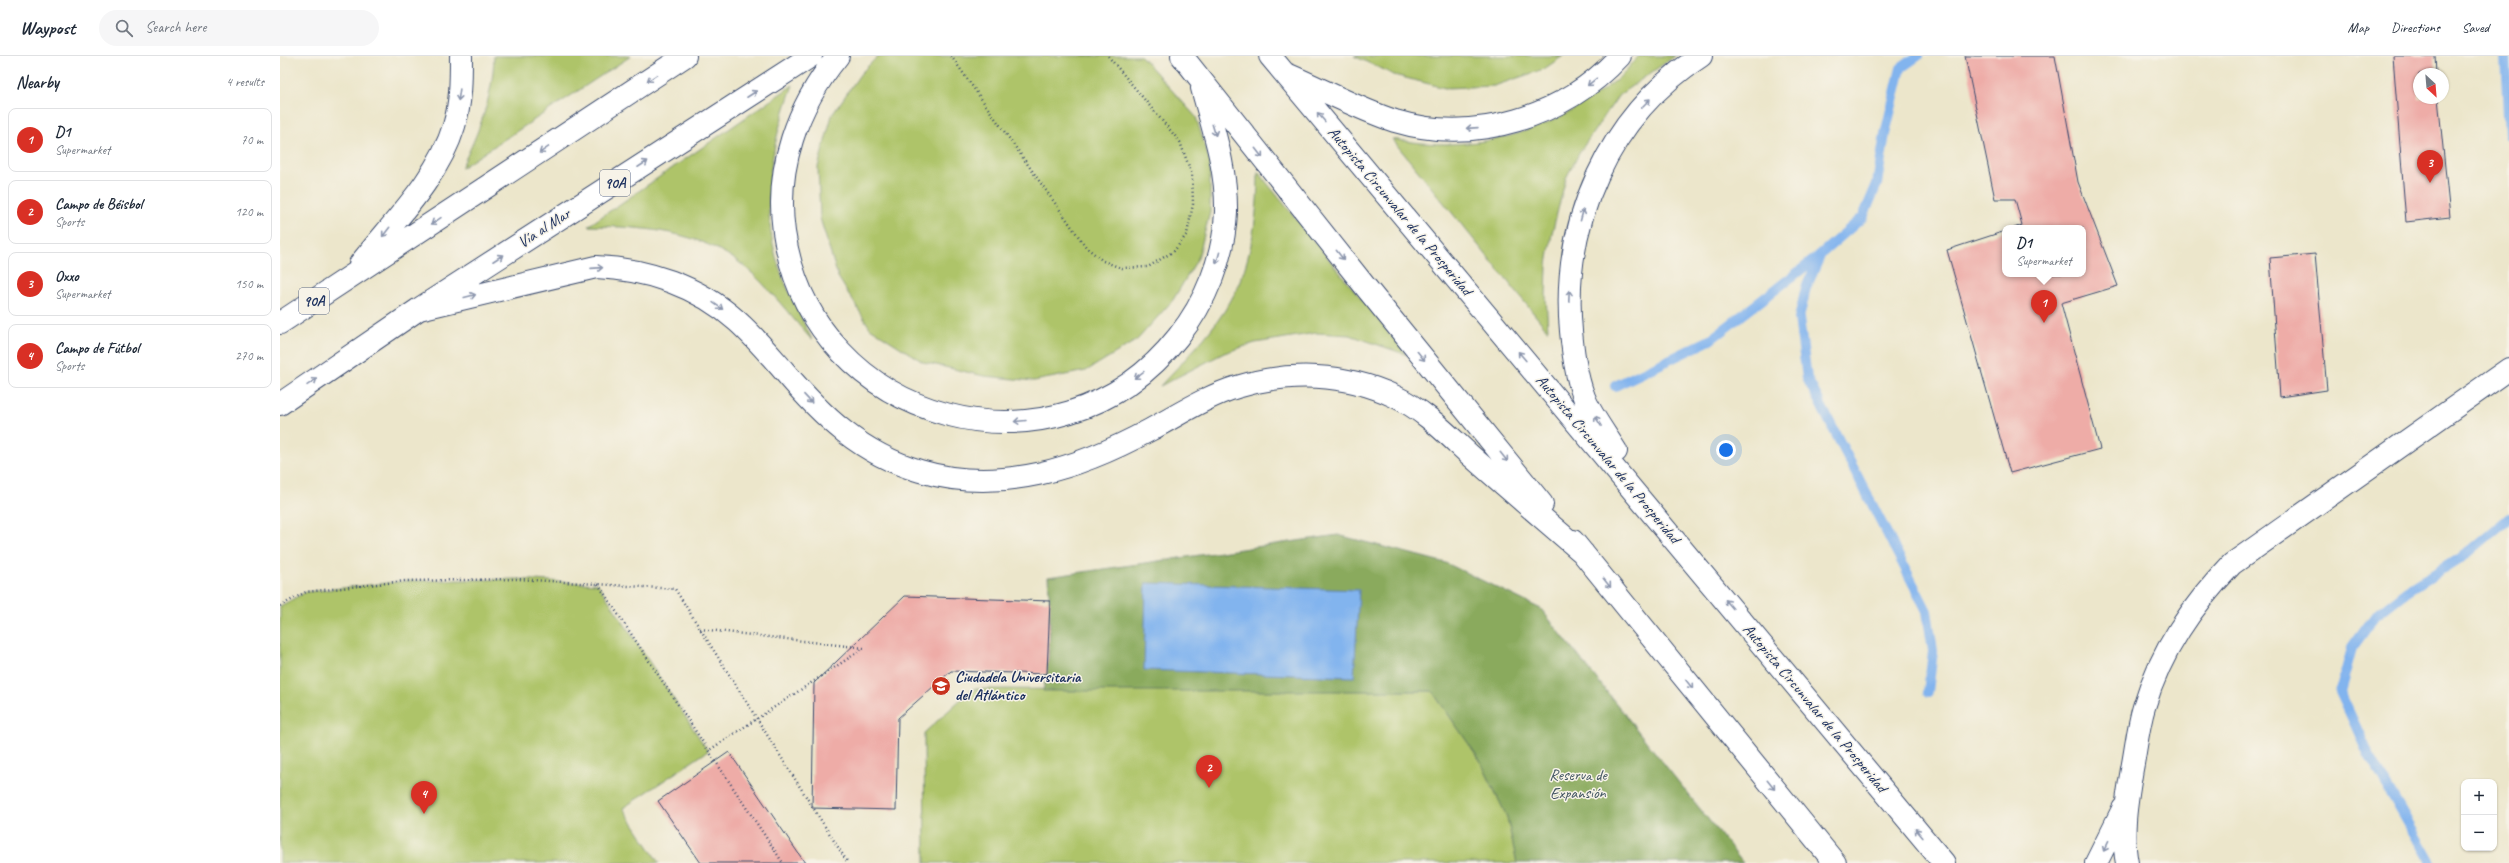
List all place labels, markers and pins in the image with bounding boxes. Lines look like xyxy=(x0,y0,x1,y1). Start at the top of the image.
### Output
pin: 3 xyxy=(2417,150,2443,183)
pin: 1 xyxy=(2031,290,2057,323)
place label: Ciudadela Universitaria del Atlántico xyxy=(955,667,1082,705)
school or university icon: Ciudadela Universitaria del Atlántico xyxy=(930,675,952,697)
pin: 2 xyxy=(1196,755,1222,788)
pin: 4 xyxy=(411,781,437,814)

